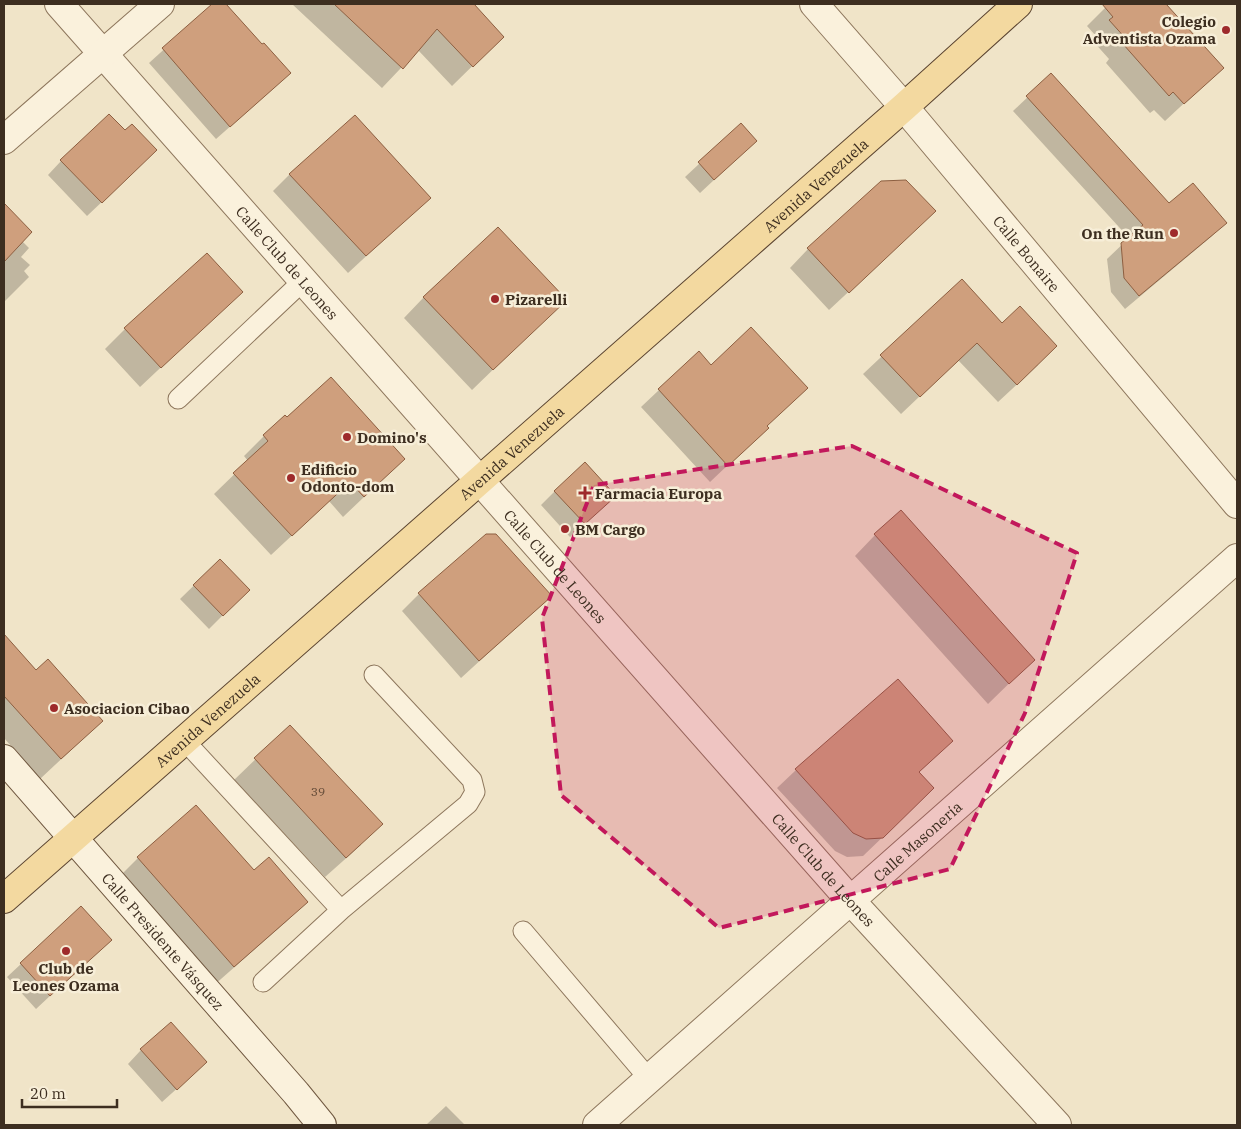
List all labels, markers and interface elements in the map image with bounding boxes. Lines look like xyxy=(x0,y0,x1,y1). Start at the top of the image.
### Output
place label: Colegio Adventista Ozama xyxy=(1083,12,1216,48)
marker: Colegio Adventista Ozama xyxy=(1220,24,1232,36)
street label: Avenida Venezuela xyxy=(759,134,872,236)
street label: Calle Club de Leones xyxy=(232,202,343,323)
street label: Calle Bonaire xyxy=(989,211,1064,296)
place label: On the Run xyxy=(1081,224,1164,243)
marker: On the Run xyxy=(1168,227,1180,239)
place label: Pizarelli xyxy=(505,290,567,309)
marker: Pizarelli xyxy=(489,293,501,305)
street label: Avenida Venezuela xyxy=(455,401,568,504)
place label: Domino's xyxy=(357,428,427,447)
marker: Domino's xyxy=(341,431,353,443)
place label: Edificio Odonto-dom xyxy=(301,460,395,496)
marker: Edificio Odonto-dom xyxy=(285,472,297,484)
place label: Farmacia Europa xyxy=(595,484,723,503)
marker: Farmacia Europa xyxy=(579,487,591,499)
street label: Calle Club de Leones xyxy=(500,505,611,627)
place label: BM Cargo xyxy=(575,520,646,539)
marker: BM Cargo xyxy=(559,523,571,535)
street label: Avenida Venezuela xyxy=(151,669,264,771)
place label: Asociacion Cibao xyxy=(64,699,190,718)
marker: Asociacion Cibao xyxy=(48,702,60,714)
house number: 39 xyxy=(311,784,325,799)
street label: Calle Masonería xyxy=(869,797,966,886)
street label: Calle Club de Leones xyxy=(768,809,879,930)
street label: Calle Presidente Vásquez xyxy=(98,869,228,1014)
marker: Club de Leones Ozama xyxy=(60,945,72,957)
place label: Club de Leones Ozama xyxy=(13,959,120,995)
scale bar xyxy=(22,1076,118,1108)
text: 20 m xyxy=(30,1084,66,1103)

